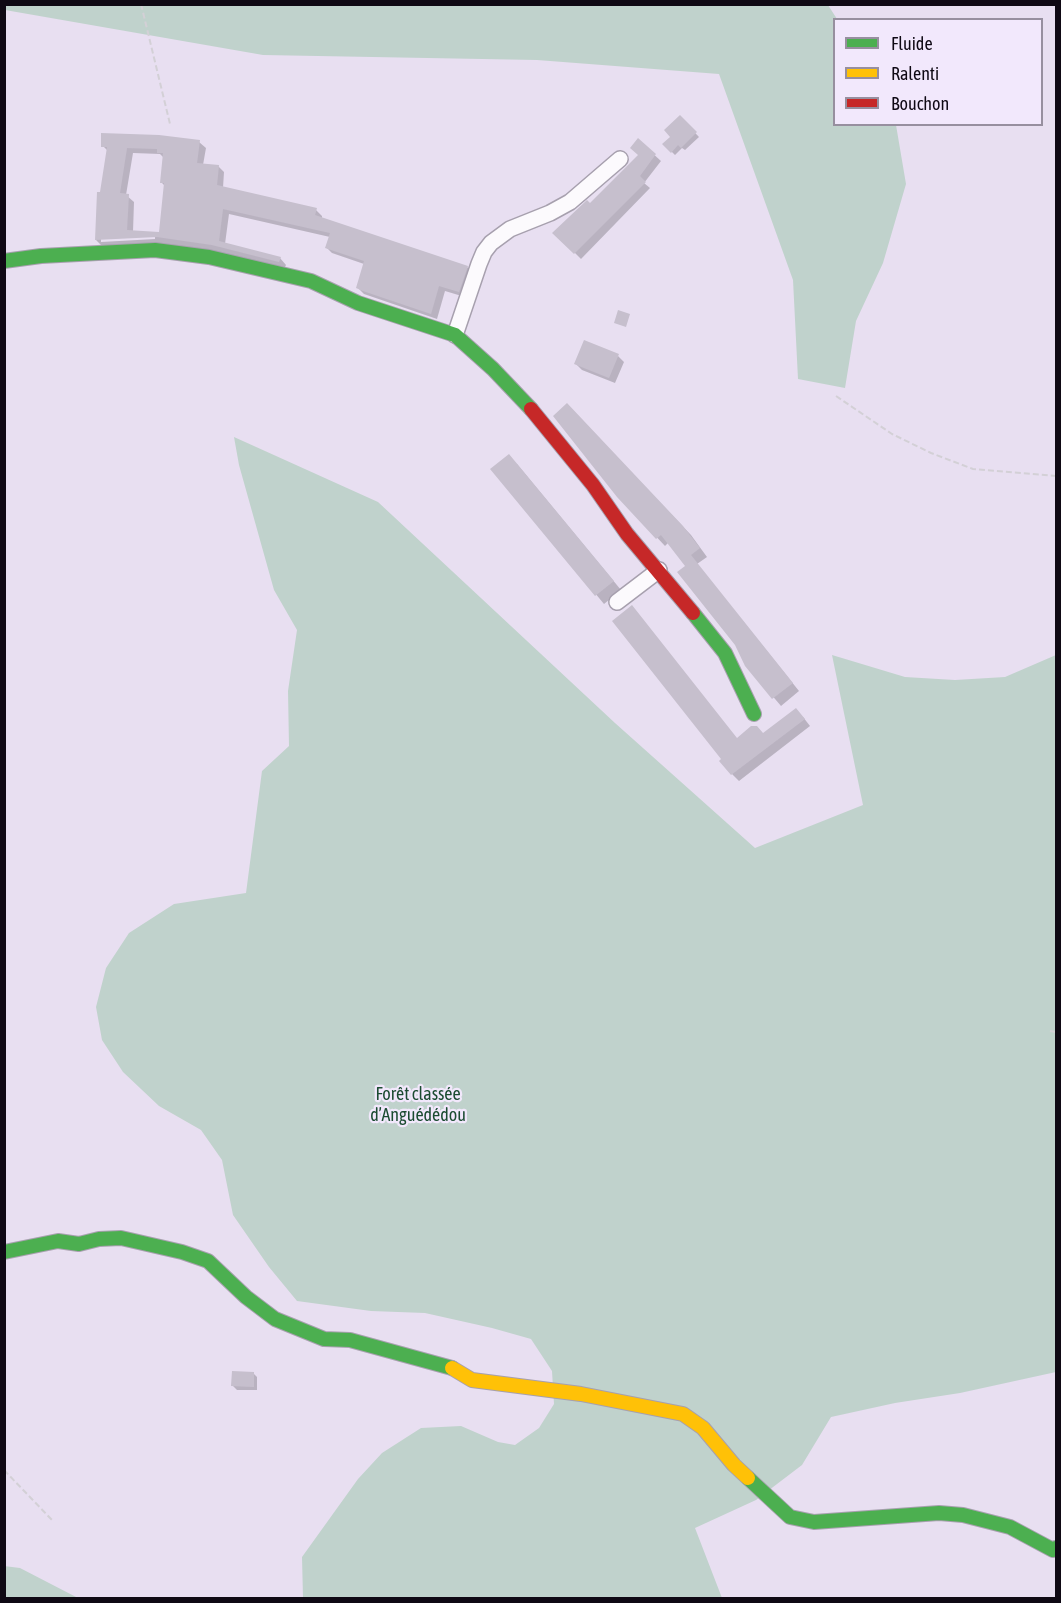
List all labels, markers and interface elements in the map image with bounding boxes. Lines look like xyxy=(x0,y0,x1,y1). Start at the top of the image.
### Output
legend xyxy=(833,18,1043,126)
text: Fluide xyxy=(891,33,933,54)
text: Ralenti xyxy=(891,63,939,84)
text: Bouchon xyxy=(891,93,949,114)
park label: Forêt classée d’Anguédédou xyxy=(370,1083,466,1126)

